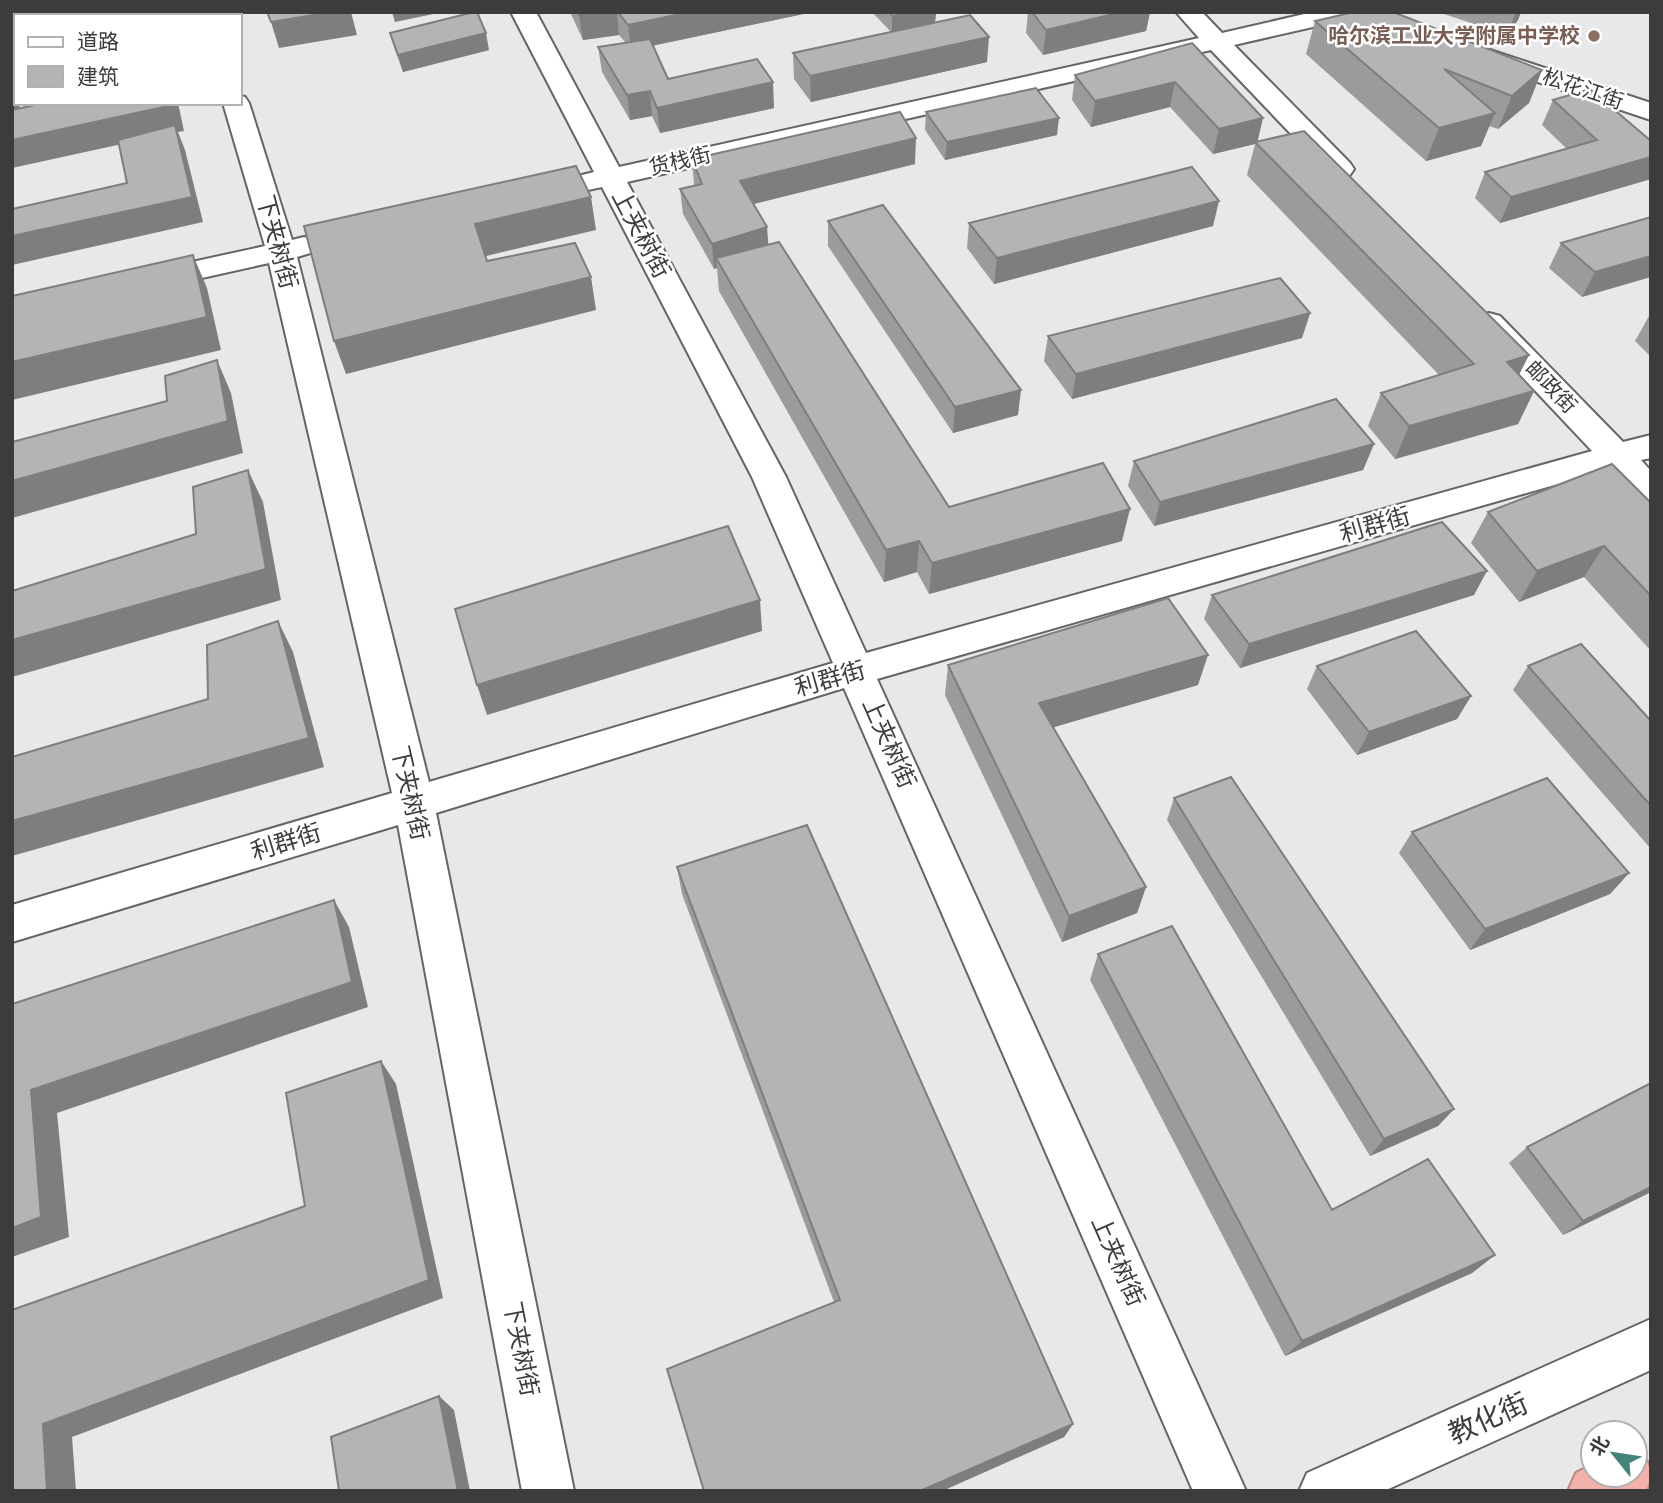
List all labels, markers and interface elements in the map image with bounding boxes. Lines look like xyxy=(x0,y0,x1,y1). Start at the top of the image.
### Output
legend xyxy=(14,14,242,105)
place label: 哈尔滨工业大学附属中学校 xyxy=(1328,22,1580,47)
text: 道路 xyxy=(77,28,119,53)
marker: 哈尔滨工业大学附属中学校 xyxy=(1586,28,1602,44)
street label: 松花江街 xyxy=(1540,62,1627,113)
text: 建筑 xyxy=(77,63,119,88)
street label: 货栈街 xyxy=(646,140,713,179)
street label: 上夹树街 xyxy=(607,184,678,282)
street label: 下夹树街 xyxy=(252,191,305,292)
street label: 邮政街 xyxy=(1521,355,1583,417)
street label: 利群街 xyxy=(1336,500,1413,547)
street label: 利群街 xyxy=(791,654,868,701)
street label: 上夹树街 xyxy=(858,693,923,792)
street label: 下夹树街 xyxy=(387,743,436,843)
street label: 利群街 xyxy=(247,816,324,865)
street label: 上夹树街 xyxy=(1087,1211,1152,1310)
street label: 下夹树街 xyxy=(499,1299,546,1399)
street label: 教化街 xyxy=(1442,1384,1533,1450)
north arrow xyxy=(1579,1419,1649,1489)
text: 北 xyxy=(1584,1431,1614,1459)

